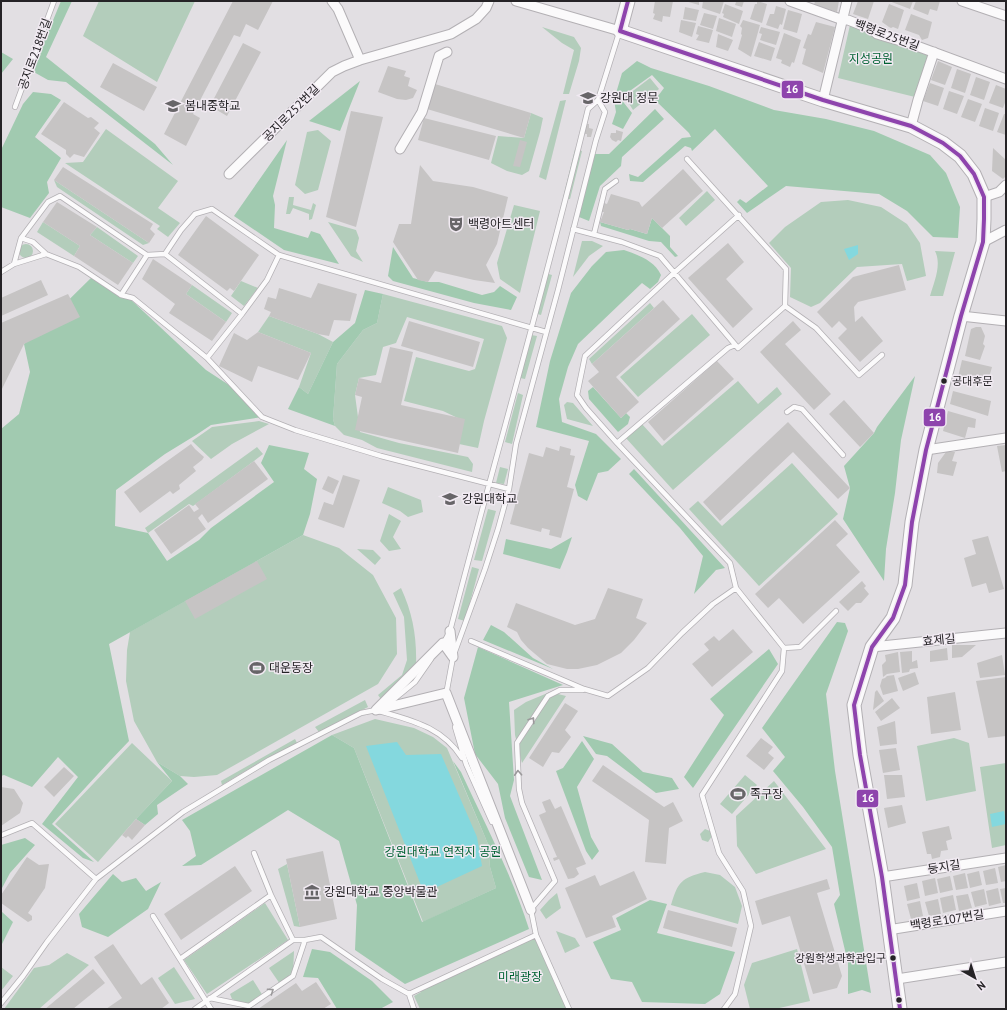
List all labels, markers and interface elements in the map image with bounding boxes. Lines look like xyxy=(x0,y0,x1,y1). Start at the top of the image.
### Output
street label: 공지로218번길 xyxy=(15,16,54,92)
street label: 백령로25번길 xyxy=(853,16,922,53)
park label: 지성공원 xyxy=(849,51,893,66)
line badge: 16 xyxy=(781,80,804,99)
street label: 공지로252번길 xyxy=(259,81,322,144)
text: 16 xyxy=(786,82,798,96)
school or university icon: 강원대 정문 xyxy=(579,89,597,107)
place label: 강원대 정문 xyxy=(600,90,658,105)
school or university icon: 봄내중학교 xyxy=(164,97,182,115)
place label: 봄내중학교 xyxy=(185,98,240,113)
theatre icon: 백령아트센터 xyxy=(447,215,465,233)
place label: 백령아트센터 xyxy=(468,216,534,231)
place label: 공대후문 xyxy=(952,374,992,388)
marker: 공대후문 xyxy=(939,376,949,386)
line badge: 16 xyxy=(923,408,946,427)
text: 16 xyxy=(929,410,941,424)
school or university icon: 강원대학교 xyxy=(441,490,459,508)
place label: 강원대학교 xyxy=(462,491,517,506)
street label: 효제길 xyxy=(922,630,956,649)
sports icon: 대운동장 xyxy=(248,659,266,677)
place label: 대운동장 xyxy=(269,660,313,675)
one-way arrow xyxy=(528,717,535,724)
one-way arrow xyxy=(514,770,522,776)
sports icon: 족구장 xyxy=(729,785,747,803)
place label: 족구장 xyxy=(750,786,783,801)
line badge: 16 xyxy=(856,789,879,808)
text: 16 xyxy=(862,791,874,805)
park label: 강원대학교 연적지 공원 xyxy=(385,844,501,859)
street label: 둥지길 xyxy=(926,857,961,877)
museum icon: 강원대학교 중앙박물관 xyxy=(303,883,321,901)
place label: 강원대학교 중앙박물관 xyxy=(324,884,438,899)
street label: 백령로107번길 xyxy=(909,906,985,933)
place label: 강원학생과학관입구 xyxy=(795,951,886,965)
marker: 강원학생과학관입구 xyxy=(888,953,898,963)
north arrow xyxy=(955,958,995,998)
park label: 미래광장 xyxy=(498,969,542,984)
text: N xyxy=(974,978,989,993)
one-way arrow xyxy=(266,989,273,996)
unlabelled marker xyxy=(894,995,904,1005)

